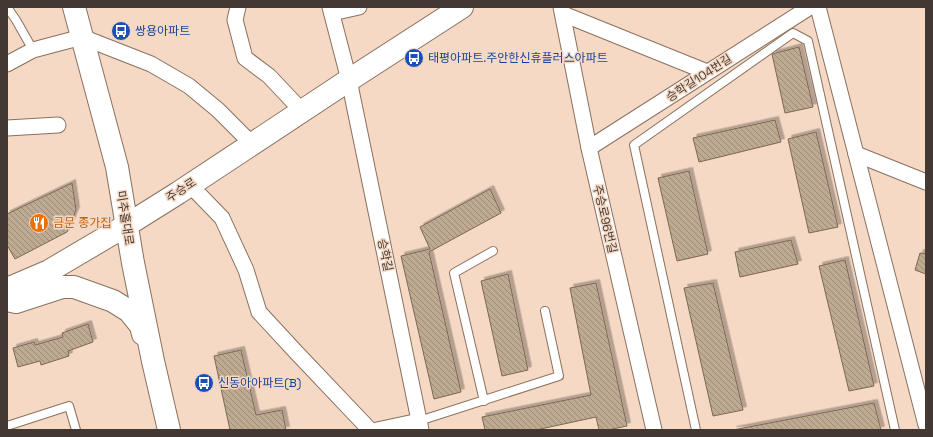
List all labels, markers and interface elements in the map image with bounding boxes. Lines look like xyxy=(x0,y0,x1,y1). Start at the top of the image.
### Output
bus stop icon: 쌍용아파트 xyxy=(110,20,132,42)
place label: 쌍용아파트 xyxy=(135,23,190,39)
bus stop icon: 태평아파트.주안한신휴플러스아파트 xyxy=(403,47,425,69)
place label: 태평아파트.주안한신휴플러스아파트 xyxy=(428,50,608,66)
street label: 승학길104번길 xyxy=(663,51,735,105)
street label: 주승로 xyxy=(163,174,199,206)
street label: 주승로96번길 xyxy=(589,183,621,255)
street label: 미추홀대로 xyxy=(113,189,137,247)
restaurant icon: 금문 종가집 xyxy=(28,212,50,234)
place label: 금문 종가집 xyxy=(53,215,111,231)
street label: 승학길 xyxy=(374,237,396,273)
bus stop icon: 신동아아파트(B) xyxy=(193,372,215,394)
place label: 신동아아파트(B) xyxy=(218,375,301,391)

